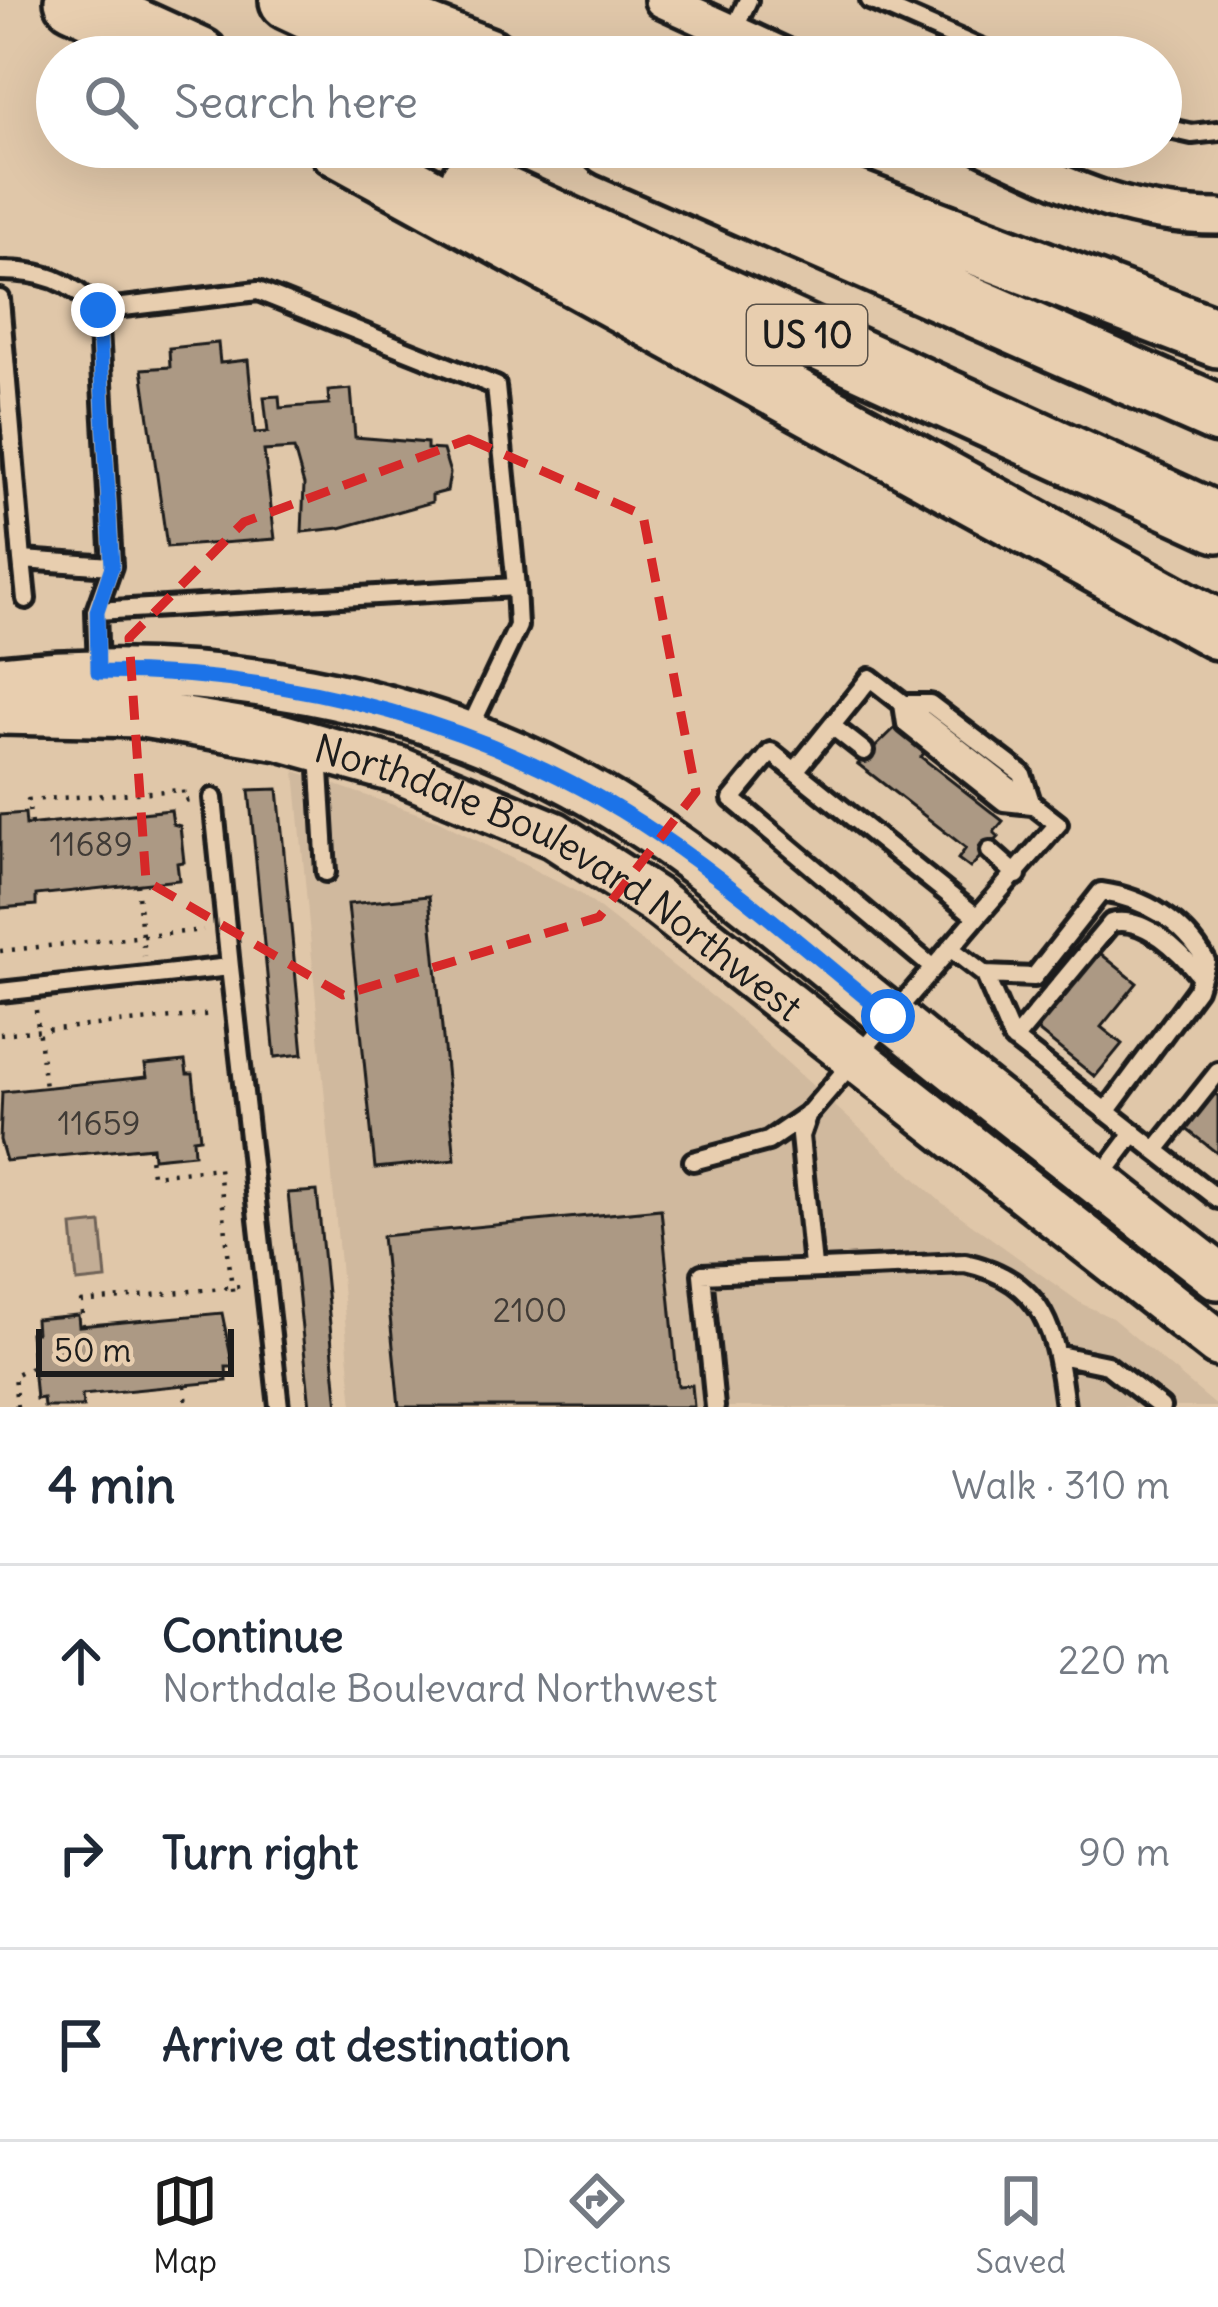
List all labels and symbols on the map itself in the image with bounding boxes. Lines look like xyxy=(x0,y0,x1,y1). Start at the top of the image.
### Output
route end xyxy=(71,283,125,337)
road number: US 10 xyxy=(747,305,867,365)
street label: Northdale Boulevard Northwest xyxy=(309,724,812,1032)
house number: 11689 xyxy=(49,823,133,865)
route start xyxy=(861,989,915,1043)
house number: 11659 xyxy=(57,1102,141,1144)
house number: 2100 xyxy=(493,1289,567,1331)
scale bar xyxy=(36,1323,234,1376)

